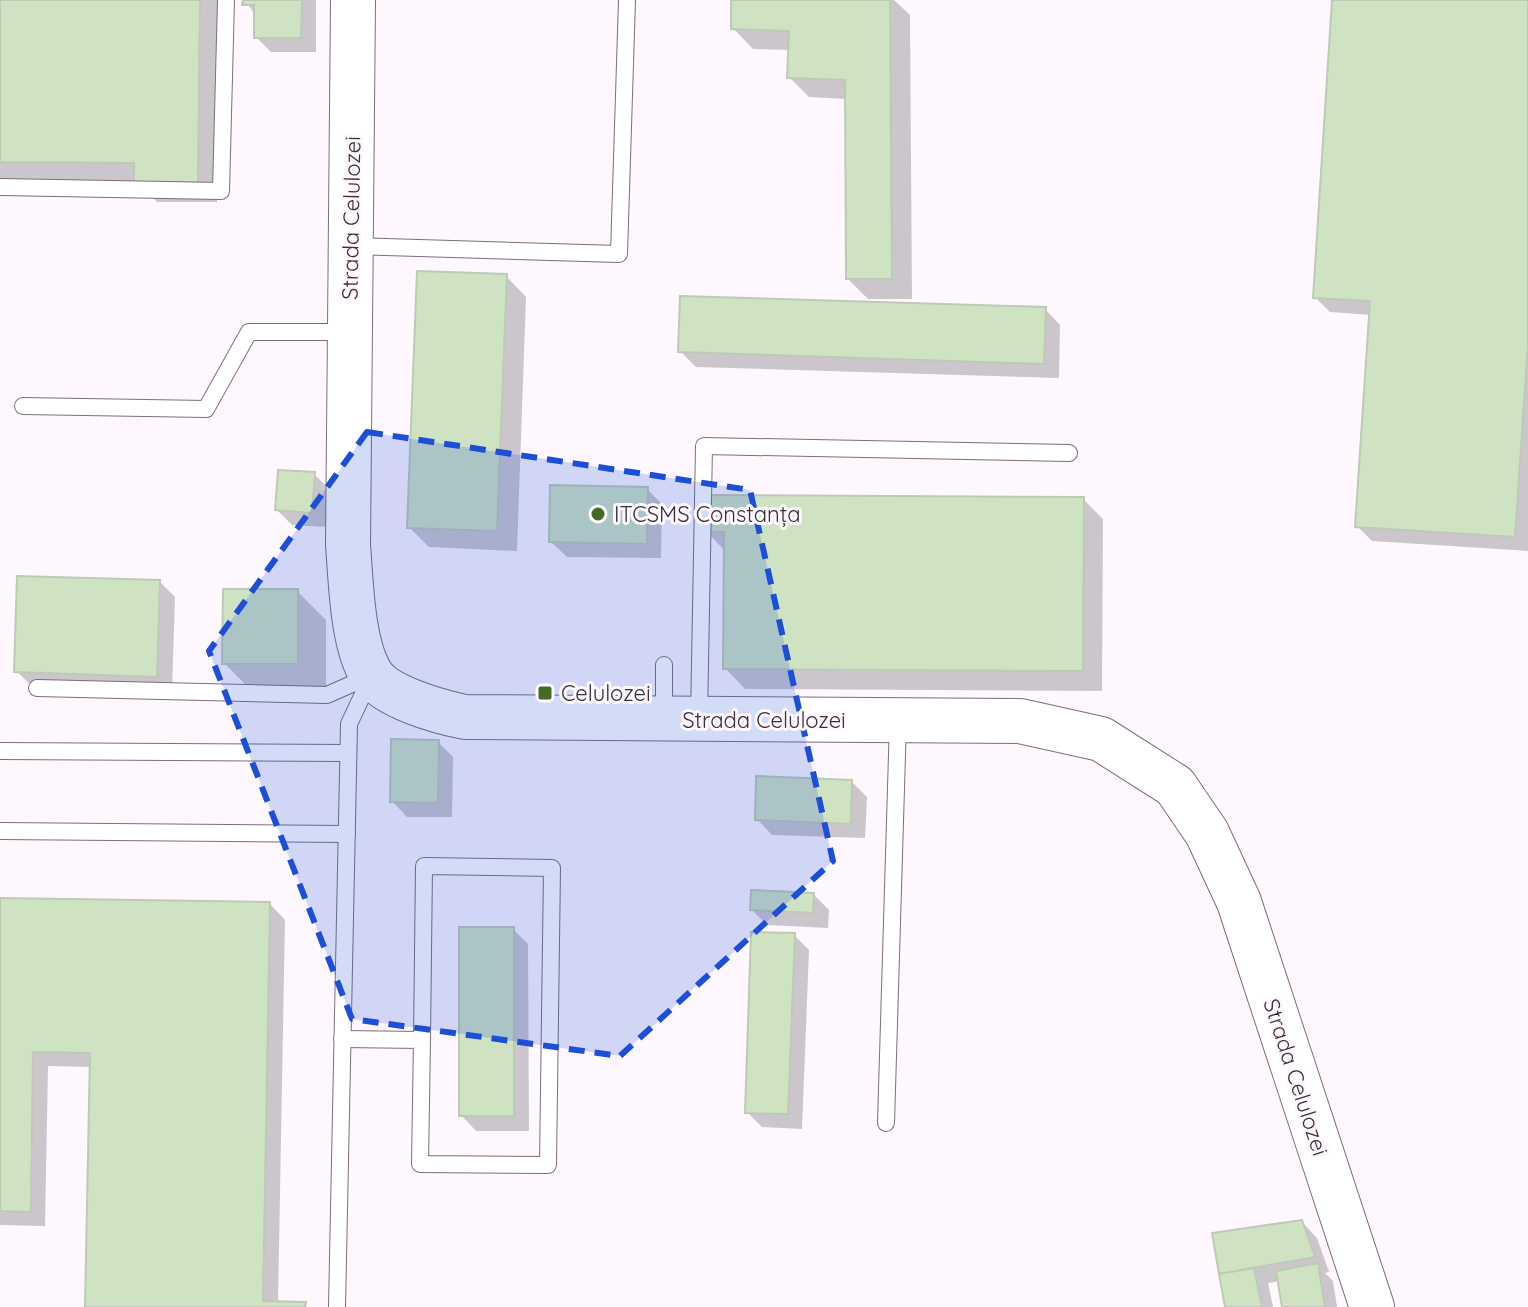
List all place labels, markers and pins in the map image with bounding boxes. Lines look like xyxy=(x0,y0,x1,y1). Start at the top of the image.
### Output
place label: ITCSMS Constanța xyxy=(614,500,801,528)
marker: ITCSMS Constanța xyxy=(589,505,607,523)
place label: Celulozei xyxy=(561,679,651,707)
marker: Celulozei xyxy=(536,684,554,702)

